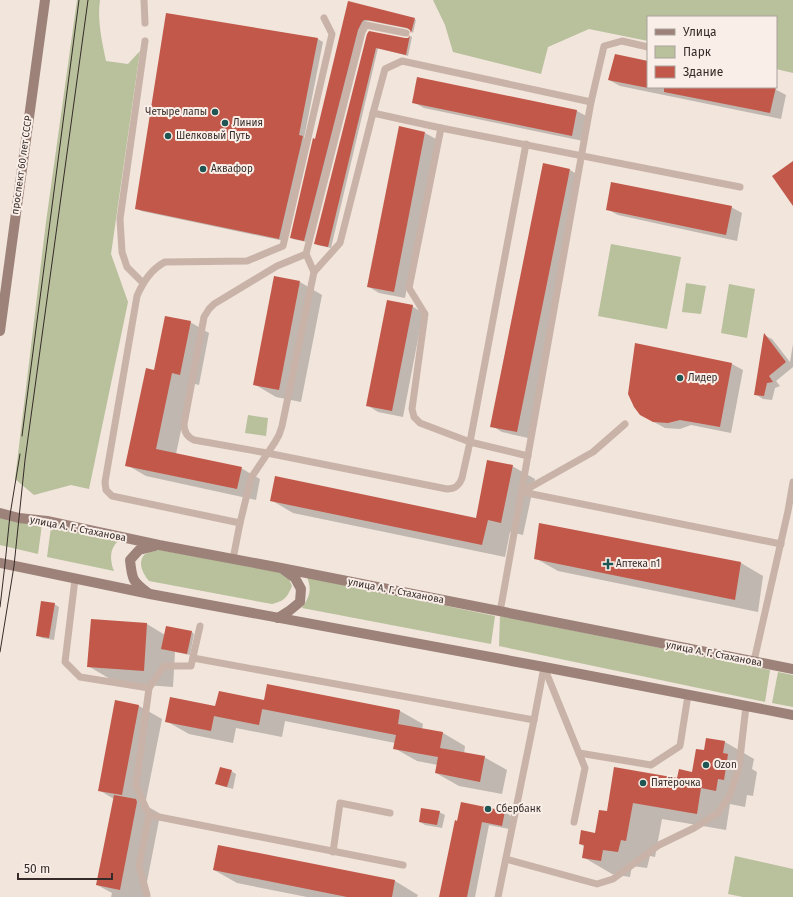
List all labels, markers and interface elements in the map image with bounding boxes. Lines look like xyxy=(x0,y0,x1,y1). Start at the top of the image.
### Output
legend xyxy=(647,16,777,88)
text: Улица xyxy=(683,25,717,39)
text: Парк xyxy=(683,45,712,59)
text: Здание xyxy=(683,65,723,79)
place label: Четыре лапы xyxy=(145,106,207,118)
marker: Четыре лапы xyxy=(210,107,220,117)
street label: проспект 60 лет СССР xyxy=(9,114,35,215)
place label: Линия xyxy=(233,117,263,129)
marker: Линия xyxy=(220,118,230,128)
place label: Шелковый Путь xyxy=(176,130,250,142)
marker: Шелковый Путь xyxy=(163,131,173,141)
place label: Аквафор xyxy=(211,163,253,175)
marker: Аквафор xyxy=(198,164,208,174)
place label: Лидер xyxy=(688,372,718,384)
marker: Лидер xyxy=(675,373,685,383)
street label: улица А. Г. Стаханова xyxy=(29,514,127,544)
place label: Аптека n1 xyxy=(616,558,660,570)
marker: Аптека n1 xyxy=(603,559,613,569)
street label: улица А. Г. Стаханова xyxy=(347,576,445,606)
street label: улица А. Г. Стаханова xyxy=(665,639,763,669)
place label: Ozon xyxy=(714,759,737,771)
marker: Ozon xyxy=(701,760,711,770)
place label: Пятёрочка xyxy=(651,776,701,789)
marker: Пятёрочка xyxy=(638,778,648,788)
place label: Сбербанк xyxy=(496,803,542,815)
marker: Сбербанк xyxy=(483,804,493,814)
scale bar xyxy=(18,855,112,881)
text: 50 m xyxy=(24,862,50,876)

